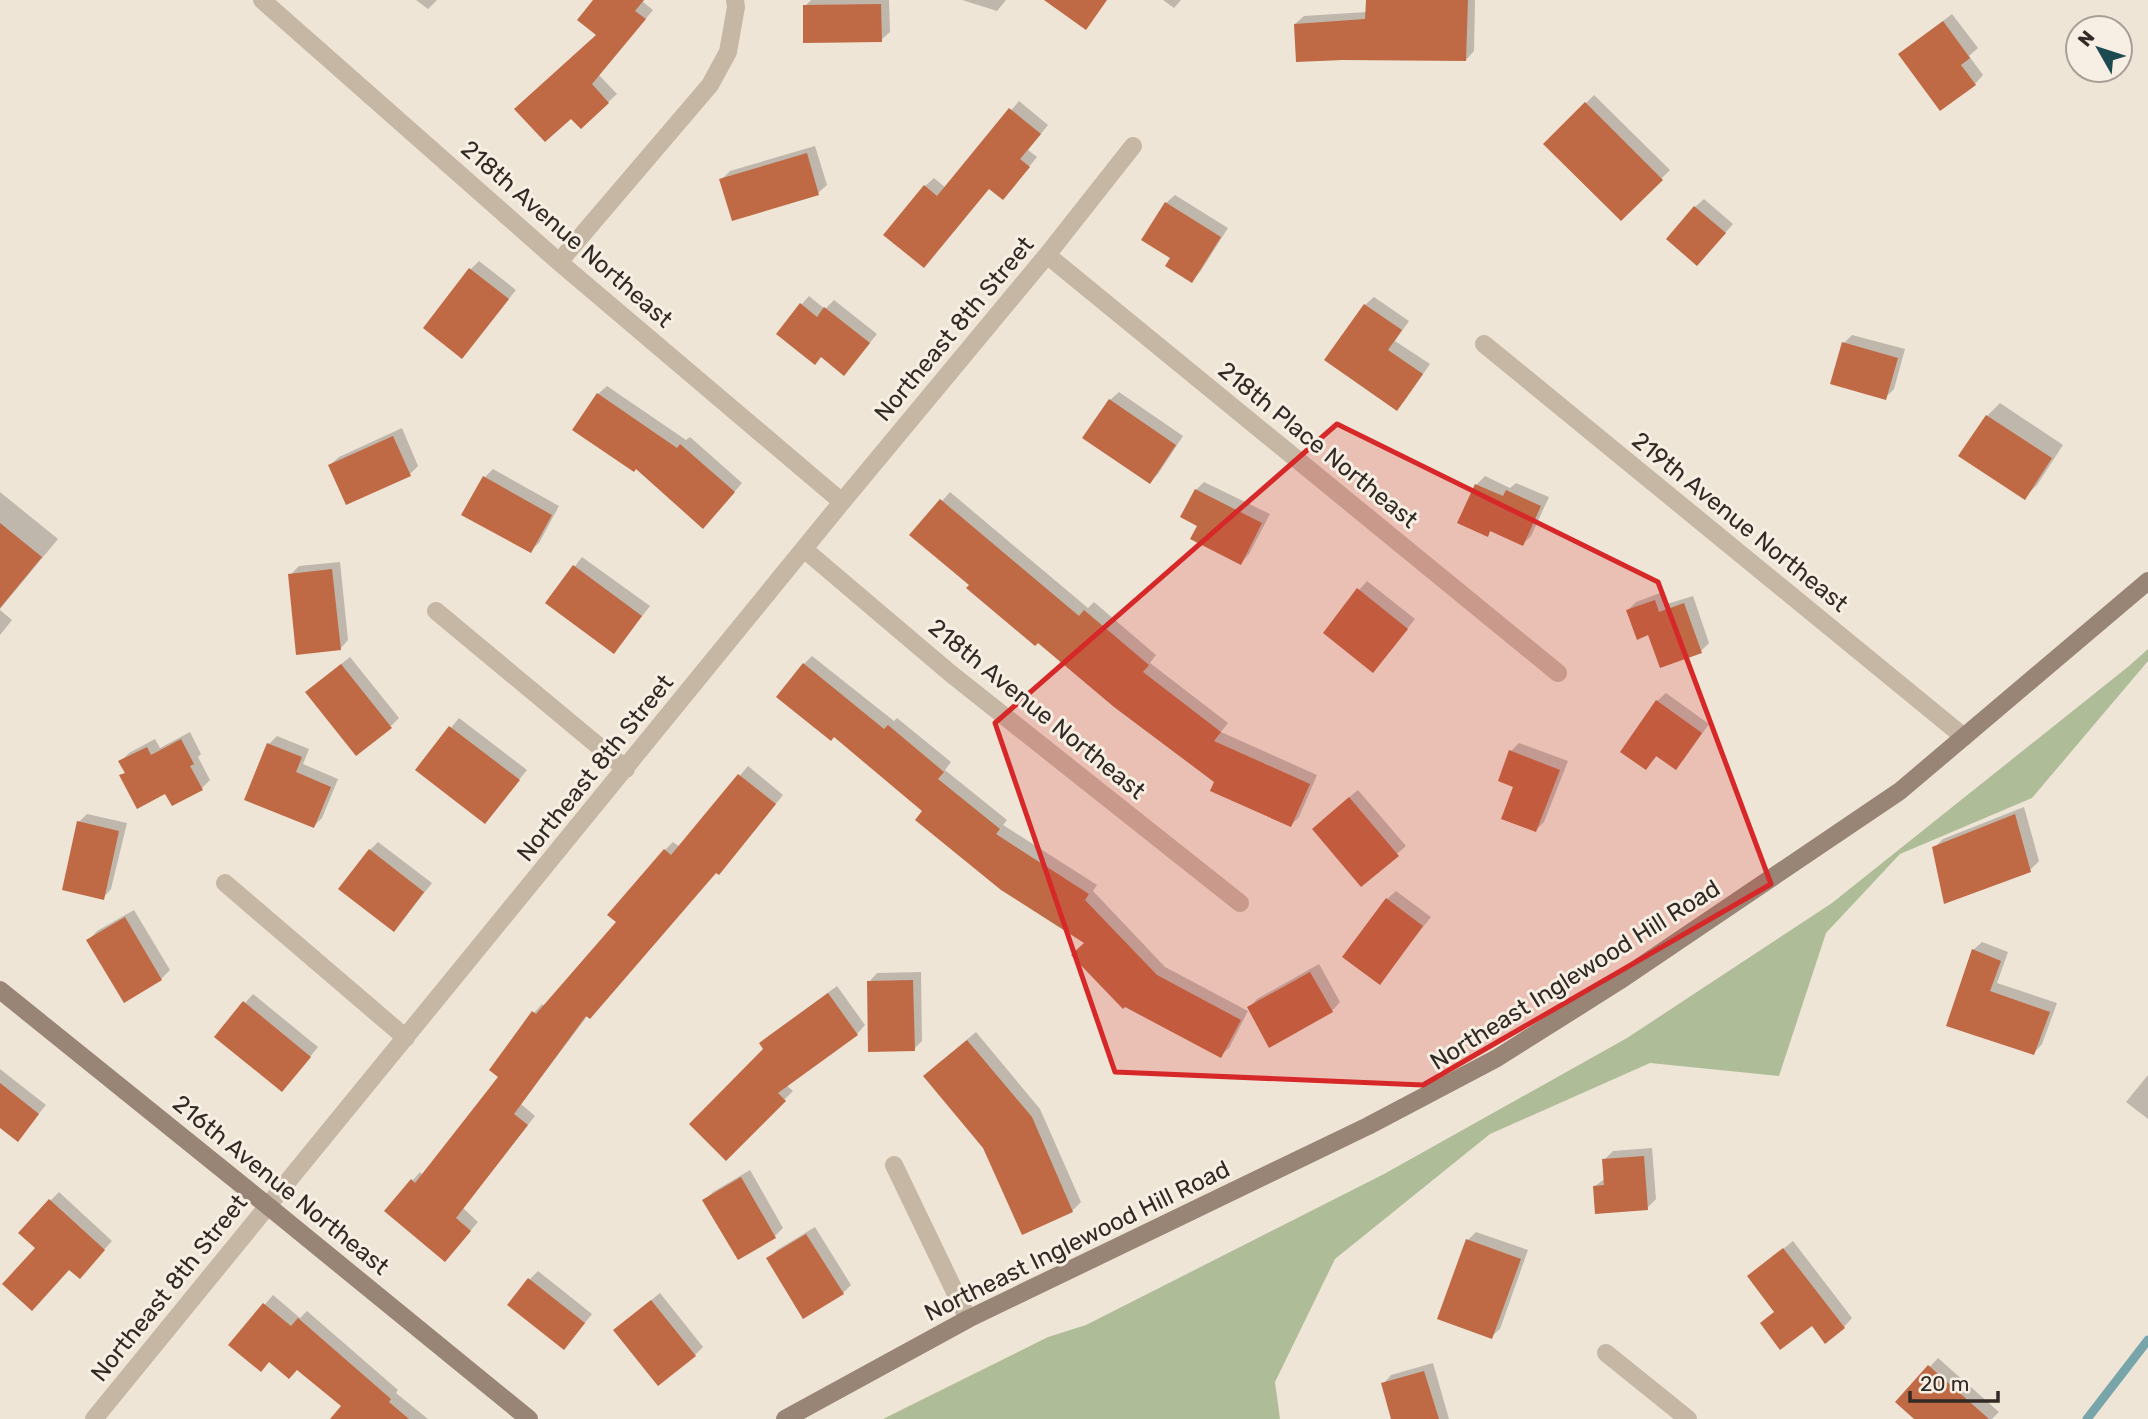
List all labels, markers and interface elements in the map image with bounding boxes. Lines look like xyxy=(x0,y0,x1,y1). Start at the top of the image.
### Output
north arrow xyxy=(2064,14,2134,84)
text: N xyxy=(2073,26,2099,51)
street label: 218th Avenue Northeast xyxy=(456,135,678,333)
street label: Northeast 8th Street xyxy=(869,231,1039,427)
street label: 218th Place Northeast xyxy=(1213,356,1423,534)
street label: 219th Avenue Northeast xyxy=(1626,426,1854,618)
street label: 218th Avenue Northeast xyxy=(923,613,1151,805)
street label: Northeast 8th Street xyxy=(511,669,679,867)
street label: Northeast Inglewood Hill Road xyxy=(1425,874,1725,1076)
street label: 216th Avenue Northeast xyxy=(167,1089,395,1281)
street label: Northeast Inglewood Hill Road xyxy=(920,1155,1234,1327)
street label: Northeast 8th Street xyxy=(85,1189,253,1387)
scale bar xyxy=(1910,1360,1997,1404)
text: 20 m xyxy=(1920,1371,1969,1396)

